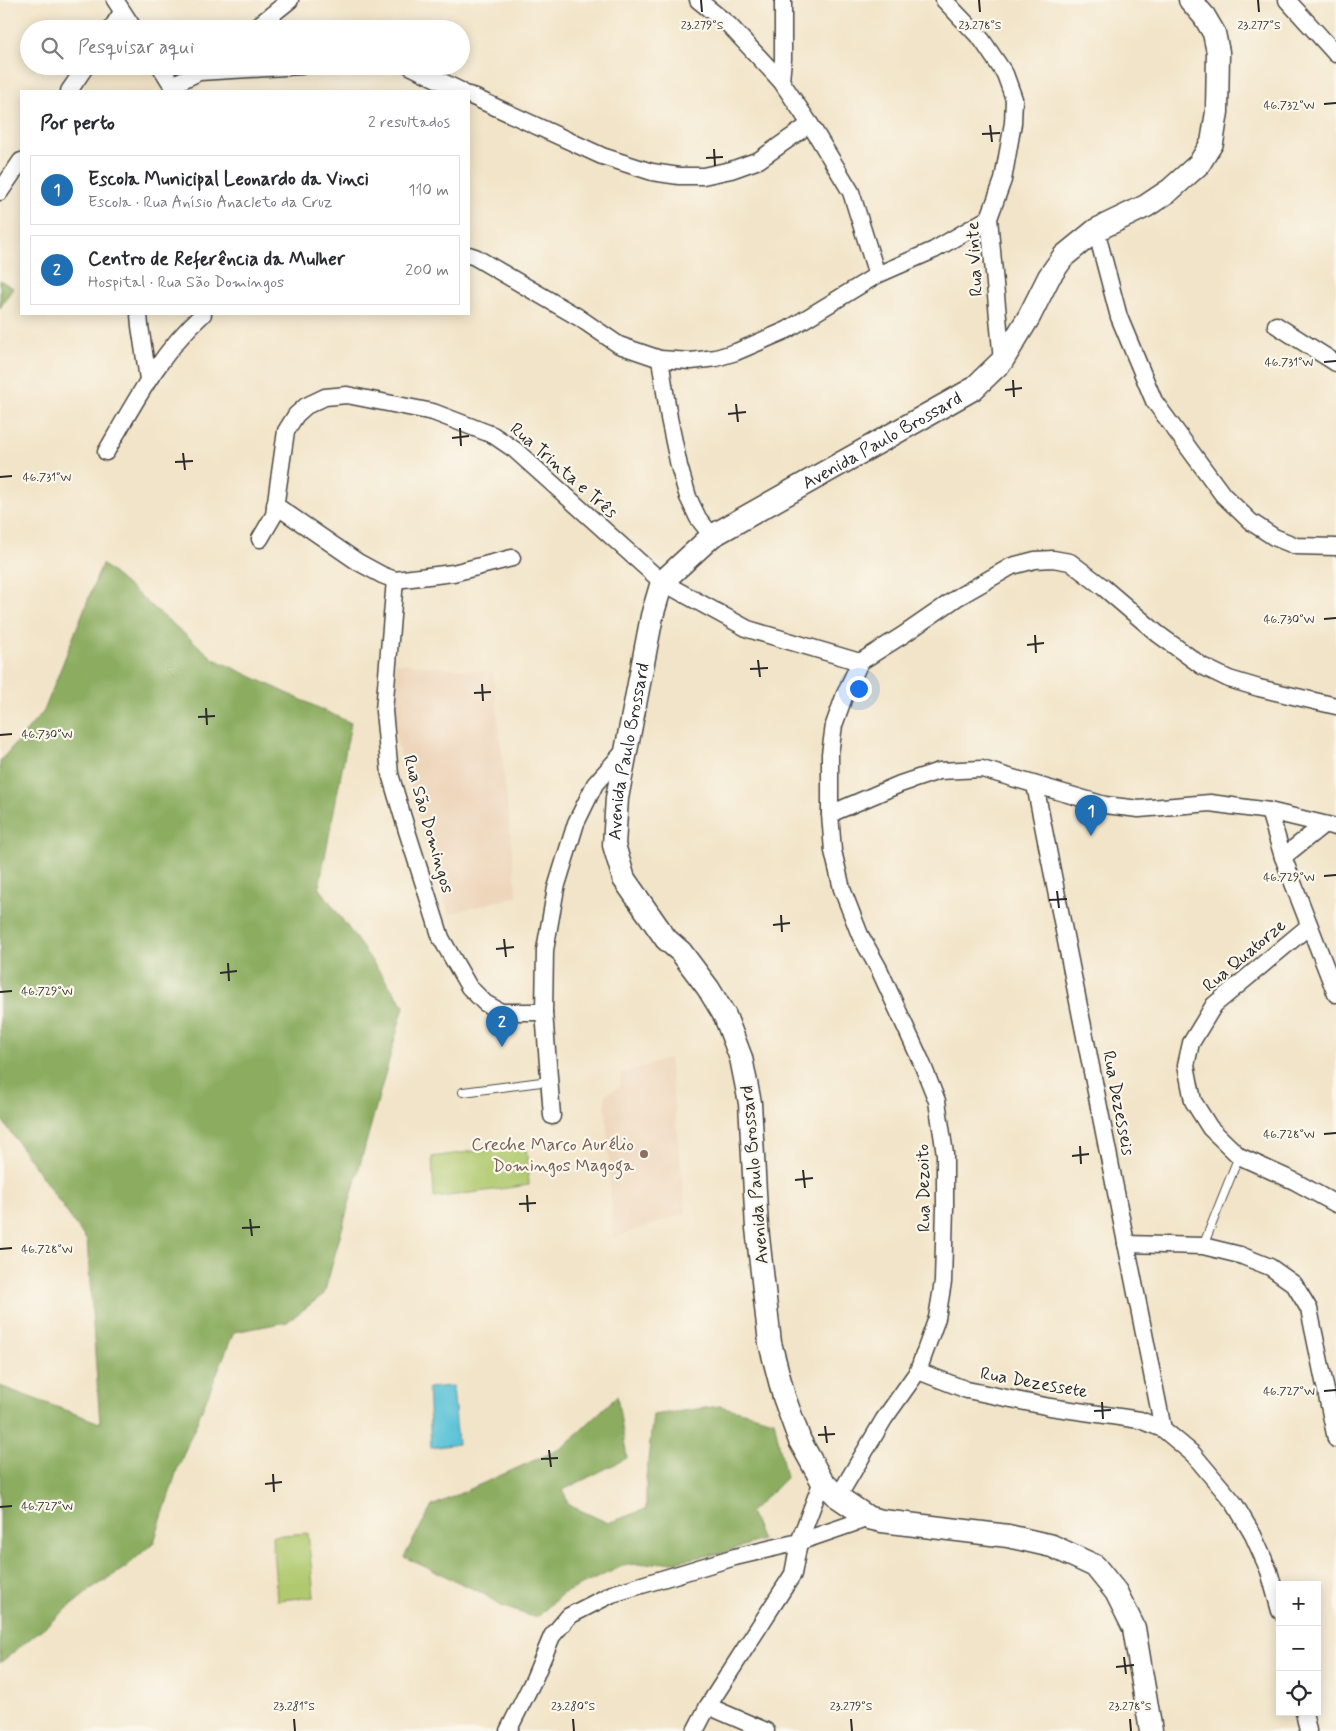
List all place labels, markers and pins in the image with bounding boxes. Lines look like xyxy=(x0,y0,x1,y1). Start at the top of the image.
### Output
pin: 1 xyxy=(1075,795,1107,836)
pin: 2 xyxy=(486,1006,518,1047)
place label: Creche Marco Aurélio Domingos Magoga xyxy=(471,1133,634,1180)
marker: Creche Marco Aurélio Domingos Magoga xyxy=(638,1148,650,1160)

